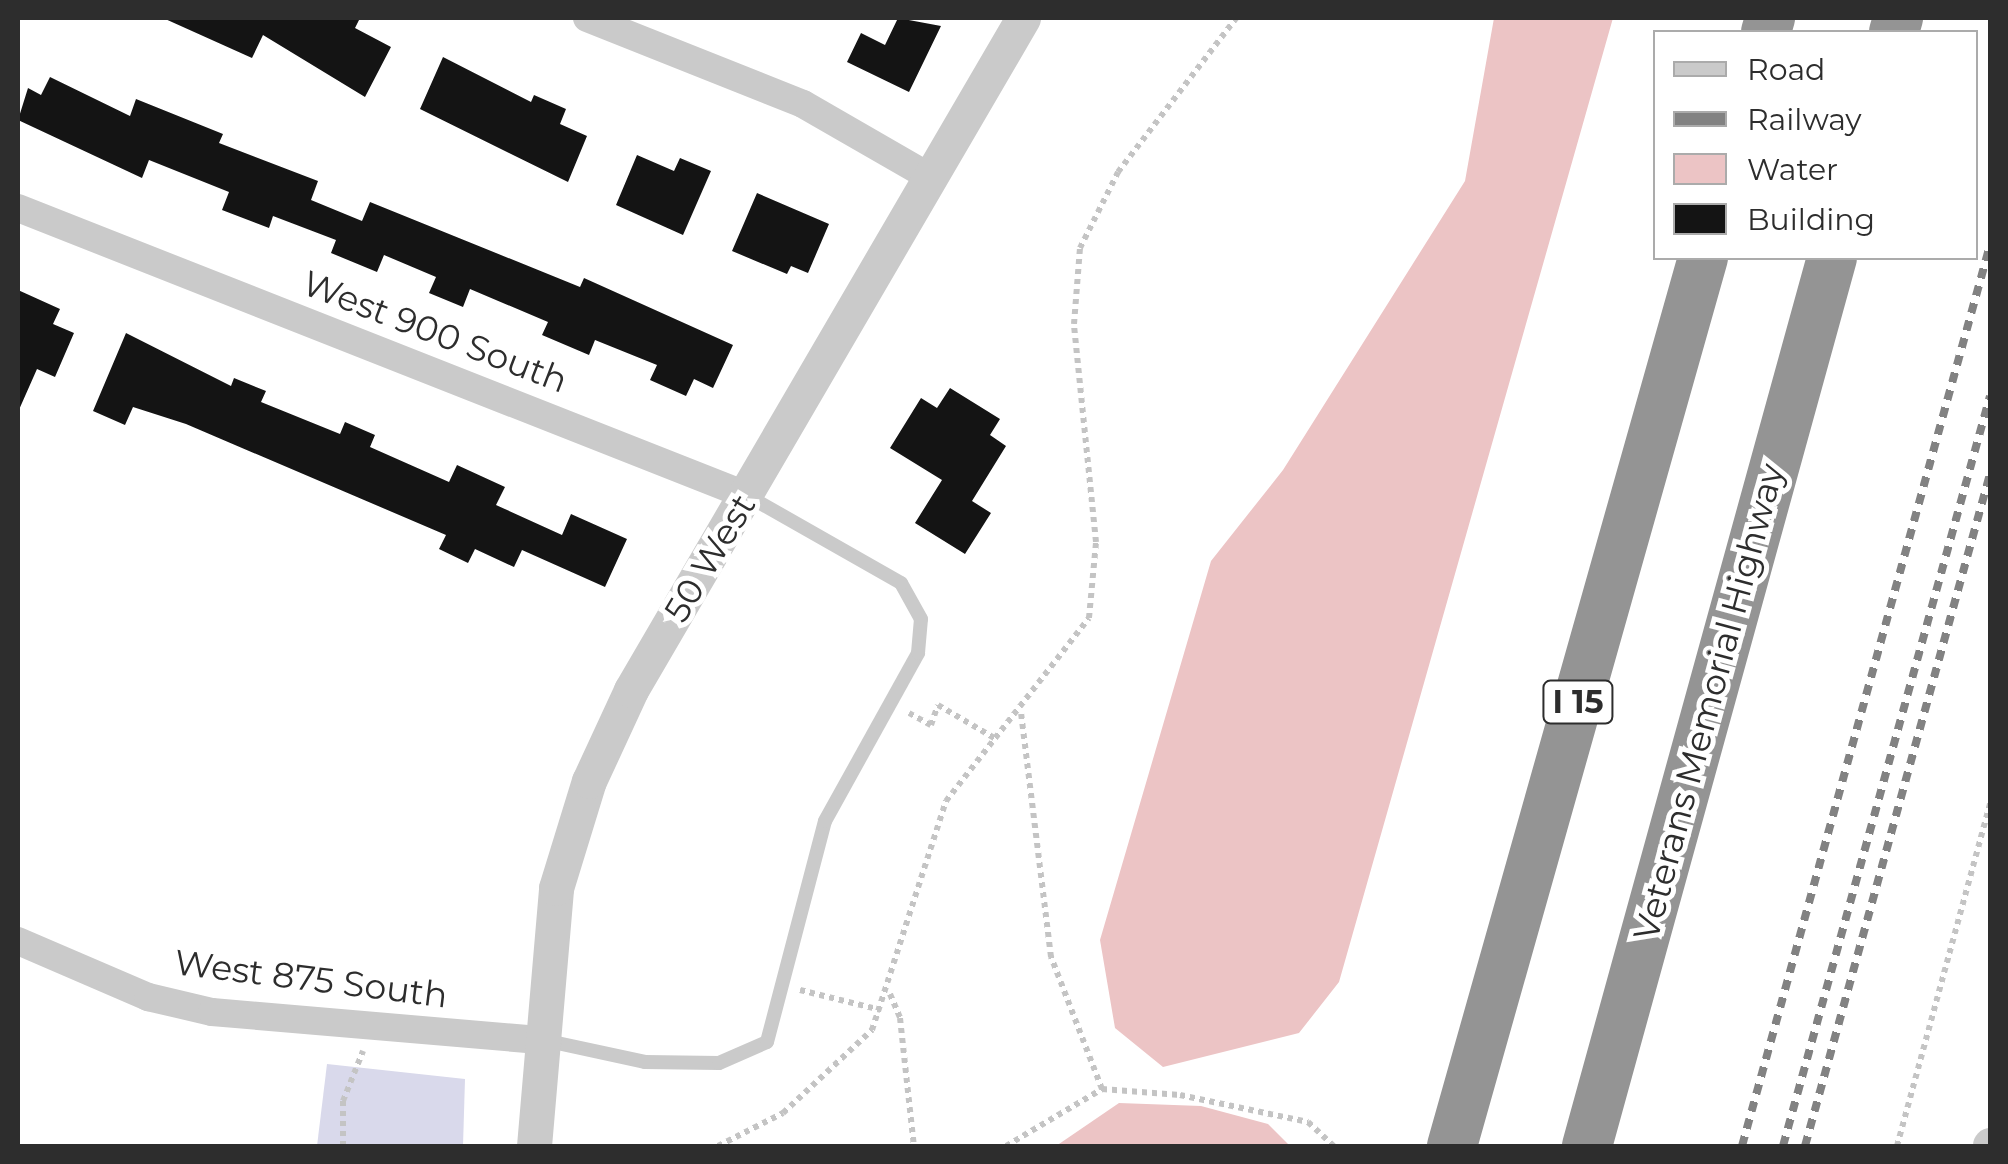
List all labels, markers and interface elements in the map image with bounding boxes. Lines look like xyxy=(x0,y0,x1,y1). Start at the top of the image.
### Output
legend xyxy=(1653,30,1978,260)
text: Road xyxy=(1747,51,1825,88)
text: Railway xyxy=(1747,101,1862,138)
text: Water xyxy=(1747,151,1838,188)
text: Building xyxy=(1747,201,1875,238)
street label: West 900 South xyxy=(297,262,573,402)
street label: Veterans Memorial Highway xyxy=(1625,459,1793,945)
street label: 50 West xyxy=(656,487,764,629)
road number: I 15 xyxy=(1540,675,1616,729)
street label: West 875 South xyxy=(172,941,450,1017)

